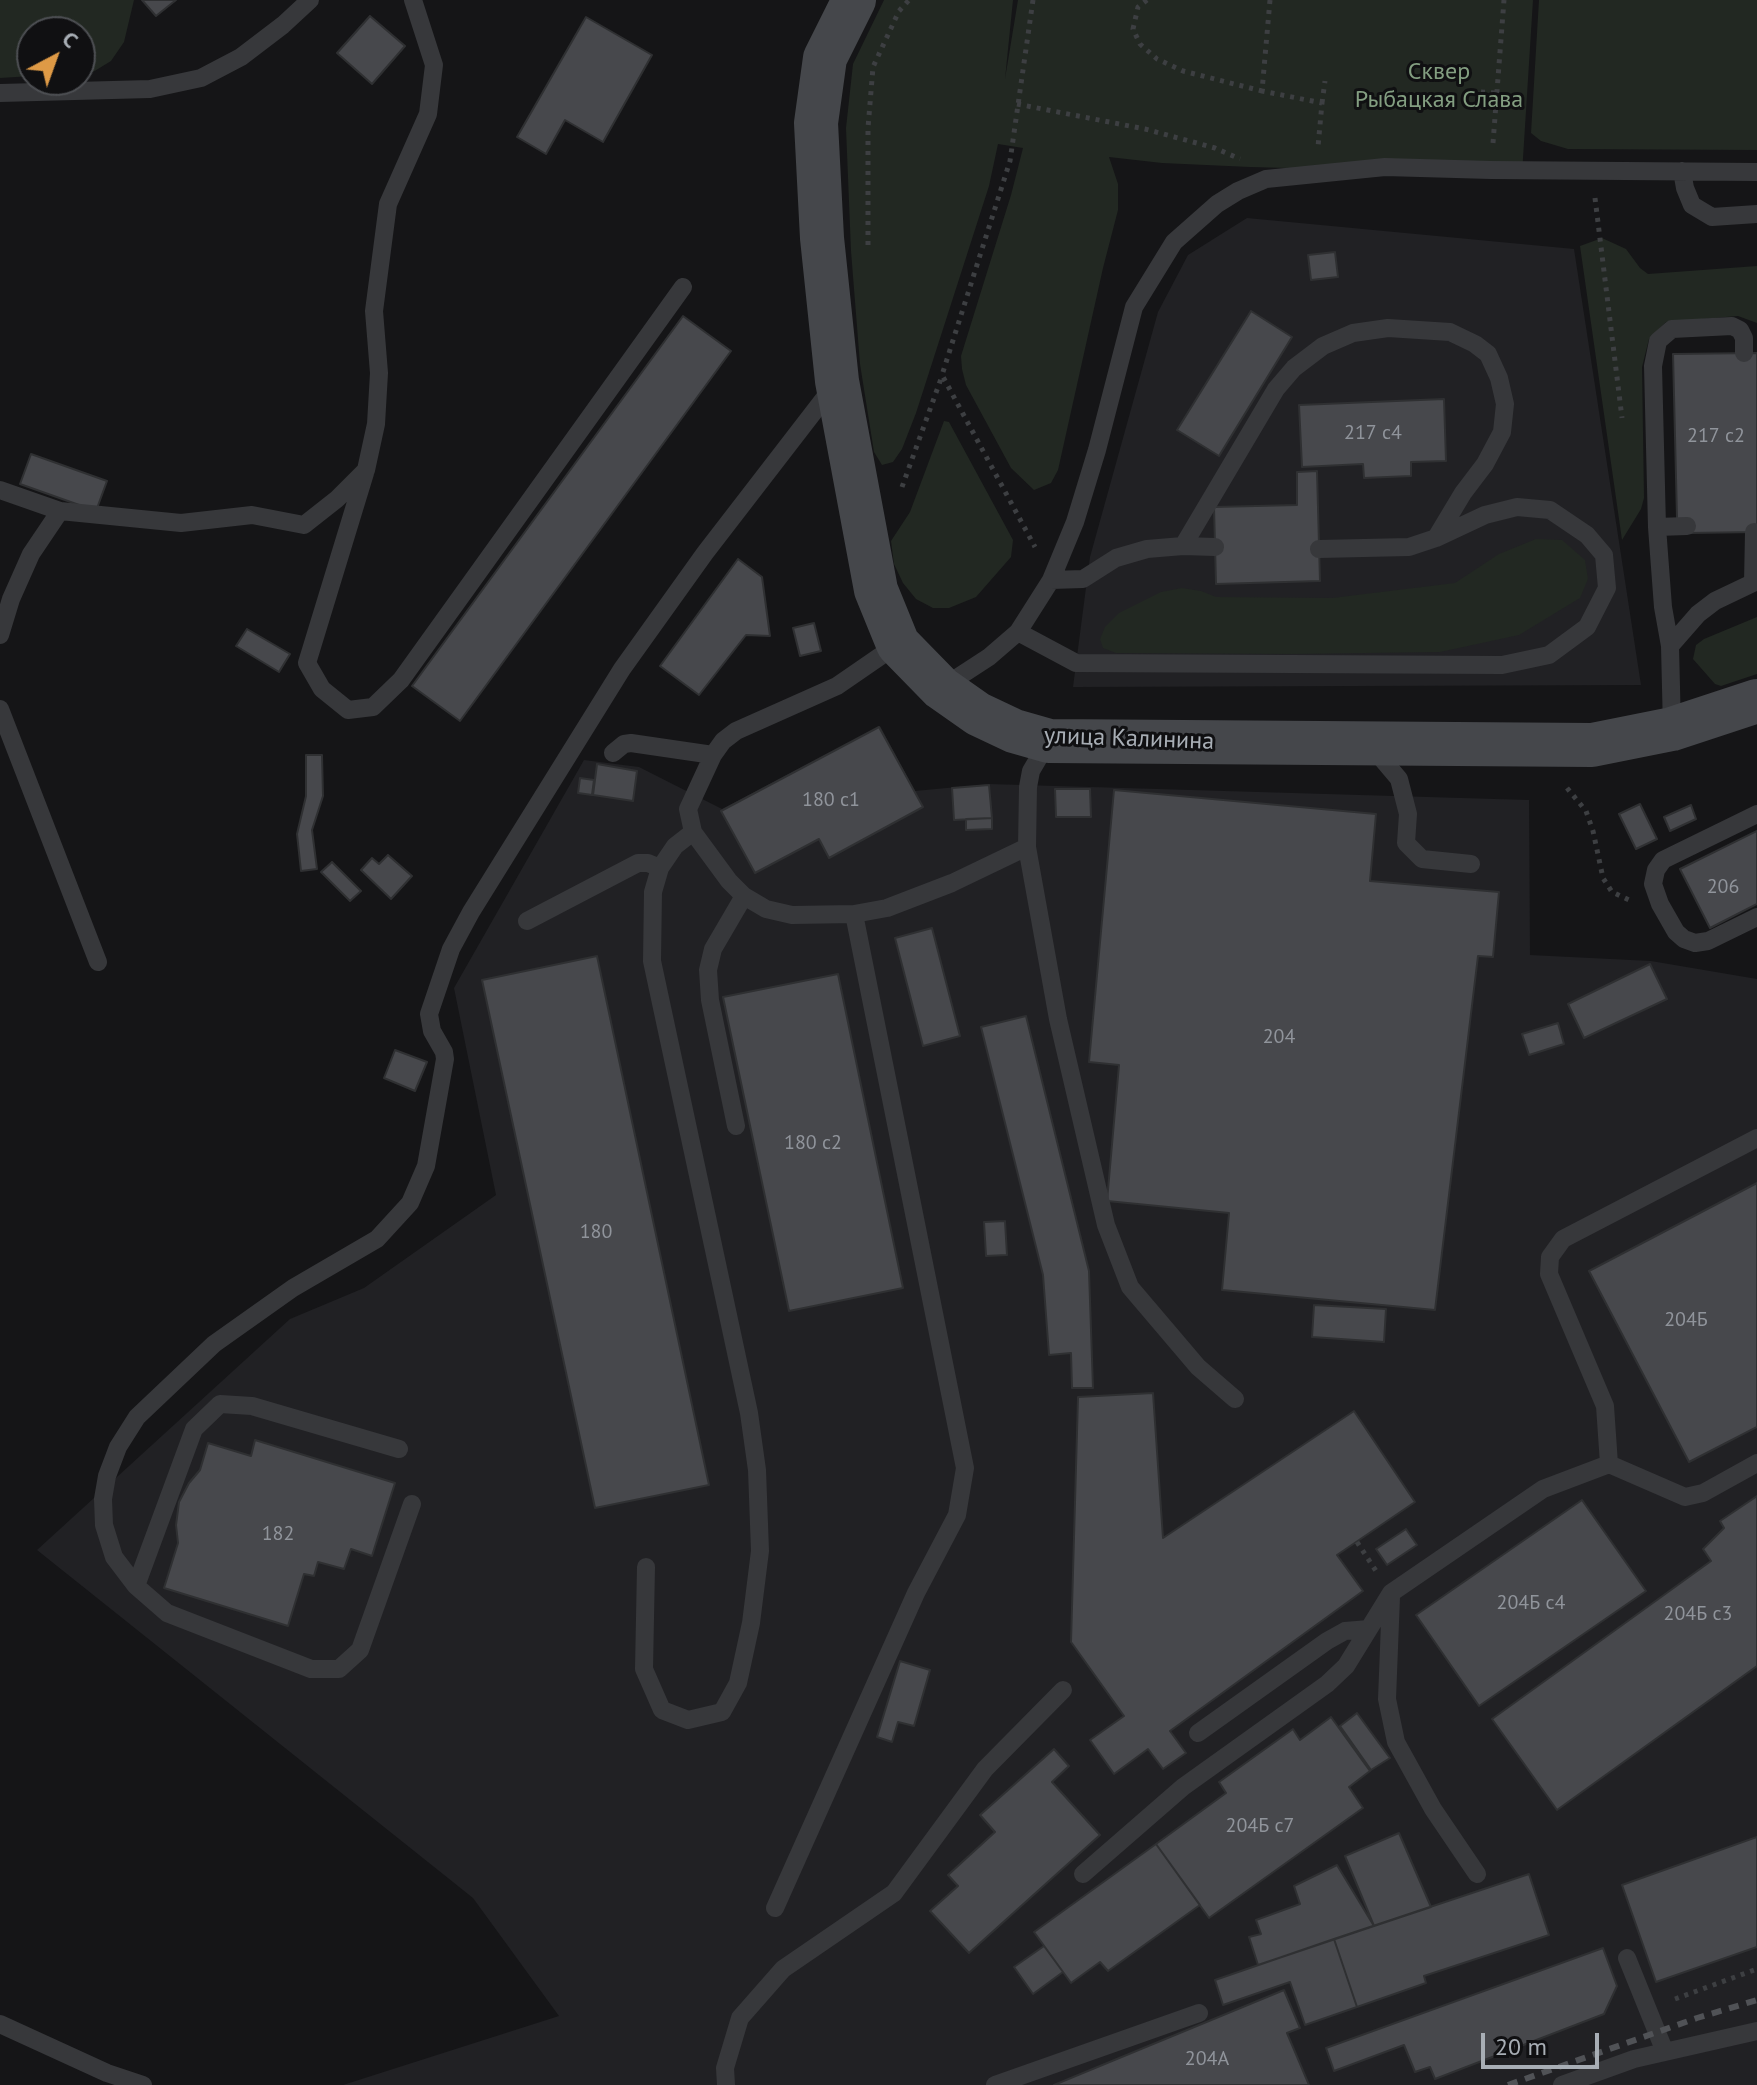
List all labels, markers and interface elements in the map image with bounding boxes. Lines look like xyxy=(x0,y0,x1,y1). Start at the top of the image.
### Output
north arrow xyxy=(16,16,96,96)
text: С xyxy=(57,25,84,54)
park label: Сквер Рыбацкая Слава xyxy=(1355,58,1523,114)
house number: 217 с4 xyxy=(1344,421,1402,445)
house number: 217 с2 xyxy=(1687,424,1745,448)
street label: улица Калинина xyxy=(1043,722,1215,756)
house number: 180 с1 xyxy=(802,788,860,812)
house number: 206 xyxy=(1707,875,1739,899)
house number: 204 xyxy=(1263,1025,1295,1049)
house number: 180 с2 xyxy=(784,1131,842,1155)
house number: 180 xyxy=(580,1220,612,1244)
house number: 204Б xyxy=(1664,1308,1708,1332)
house number: 182 xyxy=(262,1522,294,1546)
house number: 204Б с4 xyxy=(1497,1591,1565,1615)
house number: 204Б с3 xyxy=(1664,1602,1732,1626)
house number: 204Б с7 xyxy=(1226,1814,1294,1838)
scale bar xyxy=(1485,2017,1603,2067)
text: 20 m xyxy=(1495,2031,1547,2062)
house number: 204А xyxy=(1185,2047,1229,2071)

